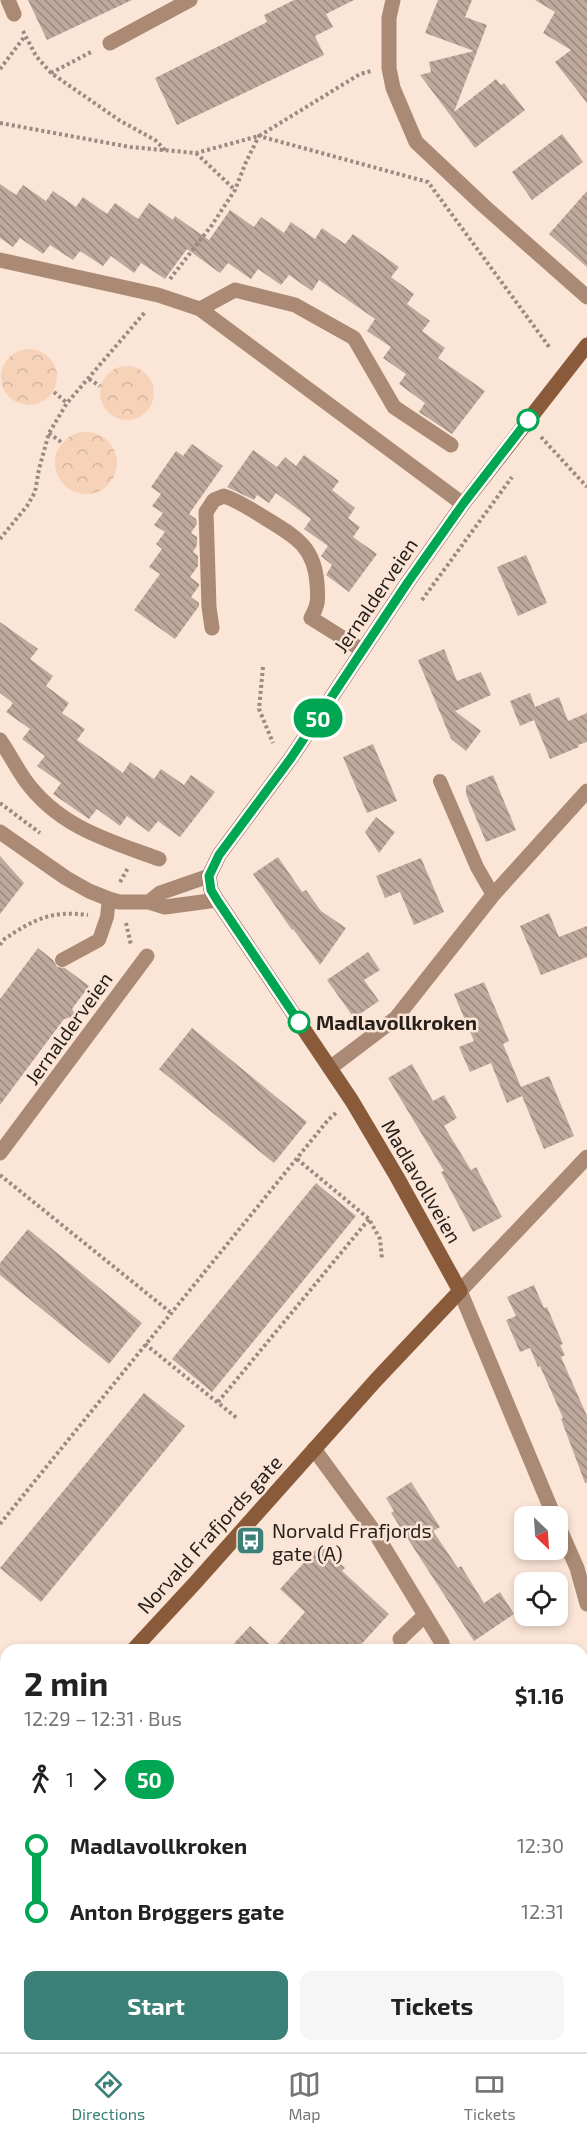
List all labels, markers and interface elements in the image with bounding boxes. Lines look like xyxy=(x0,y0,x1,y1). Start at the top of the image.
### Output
unlabelled marker xyxy=(517,409,539,431)
street label: Jernalderveien xyxy=(328,533,422,657)
line badge: 50 xyxy=(291,698,345,738)
text: 50 xyxy=(306,706,330,731)
street label: Jernalderveien xyxy=(19,967,117,1089)
place label: Madlavollkroken xyxy=(316,1010,477,1034)
marker: Madlavollkroken xyxy=(288,1011,310,1033)
street label: Madlavollveien xyxy=(377,1115,467,1247)
street label: Norvald Frafjords gate xyxy=(132,1450,286,1618)
north arrow xyxy=(514,1506,568,1560)
map controls xyxy=(514,1506,568,1626)
place label: Norvald Frafjords gate (A) xyxy=(272,1518,432,1565)
bus stop icon: Norvald Frafjords gate (A) xyxy=(235,1525,267,1557)
button: locate xyxy=(514,1572,568,1626)
text: 2 min xyxy=(24,1663,108,1703)
text: $1.16 xyxy=(515,1682,564,1708)
text: 12:29 – 12:31 · Bus xyxy=(24,1706,182,1730)
icon: walk xyxy=(24,1763,57,1796)
icon: forward xyxy=(83,1763,116,1796)
text: 1 xyxy=(66,1767,74,1791)
text: 50 xyxy=(137,1767,162,1792)
text: Madlavollkroken xyxy=(70,1832,247,1858)
text: 12:30 xyxy=(517,1833,564,1857)
text: Anton Brøggers gate xyxy=(70,1898,284,1924)
text: 12:31 xyxy=(521,1899,564,1923)
button: Start xyxy=(24,1971,288,2040)
button: Tickets xyxy=(300,1971,564,2040)
tab: Directions xyxy=(71,2068,145,2123)
tab: Map xyxy=(288,2068,321,2123)
tab: Tickets xyxy=(464,2068,516,2123)

